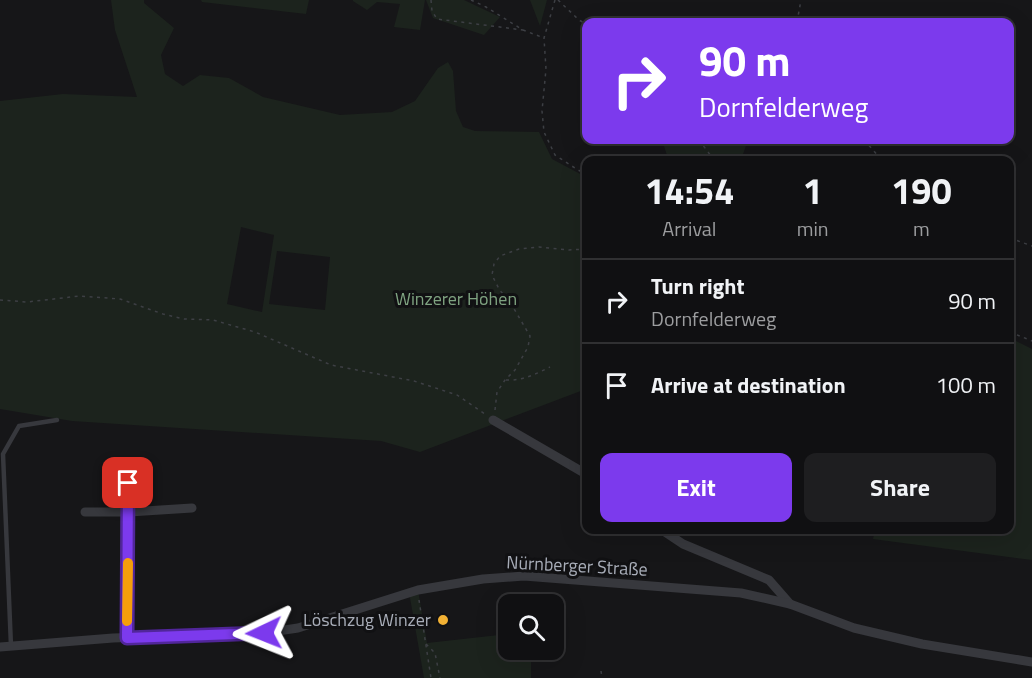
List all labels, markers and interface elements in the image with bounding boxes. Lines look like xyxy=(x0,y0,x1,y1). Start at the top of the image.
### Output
text: 90 m xyxy=(699,28,791,92)
icon: right xyxy=(600,42,678,120)
text: Dornfelderweg xyxy=(699,86,868,127)
text: 14:54 xyxy=(644,163,734,218)
text: 1 xyxy=(803,163,823,218)
text: 190 xyxy=(891,163,952,218)
text: Arrival xyxy=(662,213,717,244)
text: min xyxy=(797,213,829,244)
text: m xyxy=(913,213,930,244)
text: Turn right xyxy=(651,269,745,303)
text: 90 m xyxy=(948,284,996,318)
park label: Winzerer Höhen xyxy=(395,285,517,312)
icon: right xyxy=(600,285,633,318)
text: Dornfelderweg xyxy=(651,303,776,334)
text: Arrive at destination xyxy=(651,368,846,402)
text: 100 m xyxy=(936,368,996,402)
icon: arrive xyxy=(600,369,633,402)
button: Exit xyxy=(600,453,792,522)
button: Share xyxy=(804,453,996,522)
pin xyxy=(102,457,153,508)
icon: arrive xyxy=(111,466,144,499)
street label: Nürnberger Straße xyxy=(506,548,648,583)
map controls xyxy=(498,594,564,660)
button: search xyxy=(498,594,564,660)
position arrow xyxy=(232,601,296,665)
place label: Löschzug Winzer xyxy=(303,606,431,633)
marker: Löschzug Winzer xyxy=(436,613,450,627)

